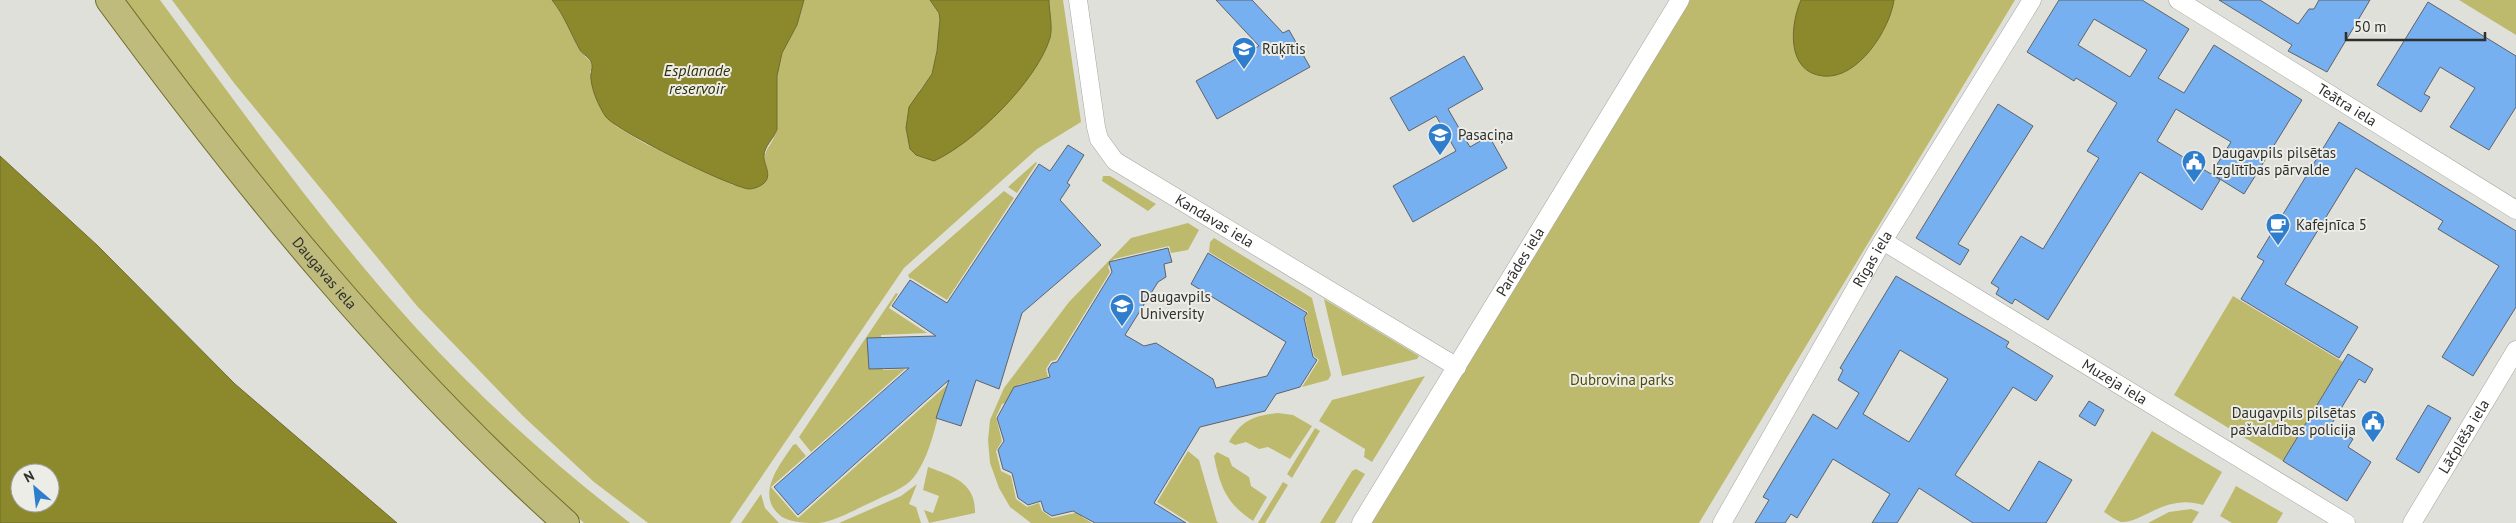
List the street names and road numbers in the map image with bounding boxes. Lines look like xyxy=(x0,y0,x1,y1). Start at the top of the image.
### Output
street label: Teātra iela xyxy=(2314,79,2381,130)
street label: Kandavas iela xyxy=(1172,190,1258,251)
street label: Parādes iela xyxy=(1492,223,1548,300)
street label: Rīgas iela xyxy=(1848,227,1896,290)
street label: Daugavas iela xyxy=(288,233,361,313)
street label: Muzeja iela xyxy=(2079,354,2151,409)
street label: Lāčplēša iela xyxy=(2434,396,2493,477)

